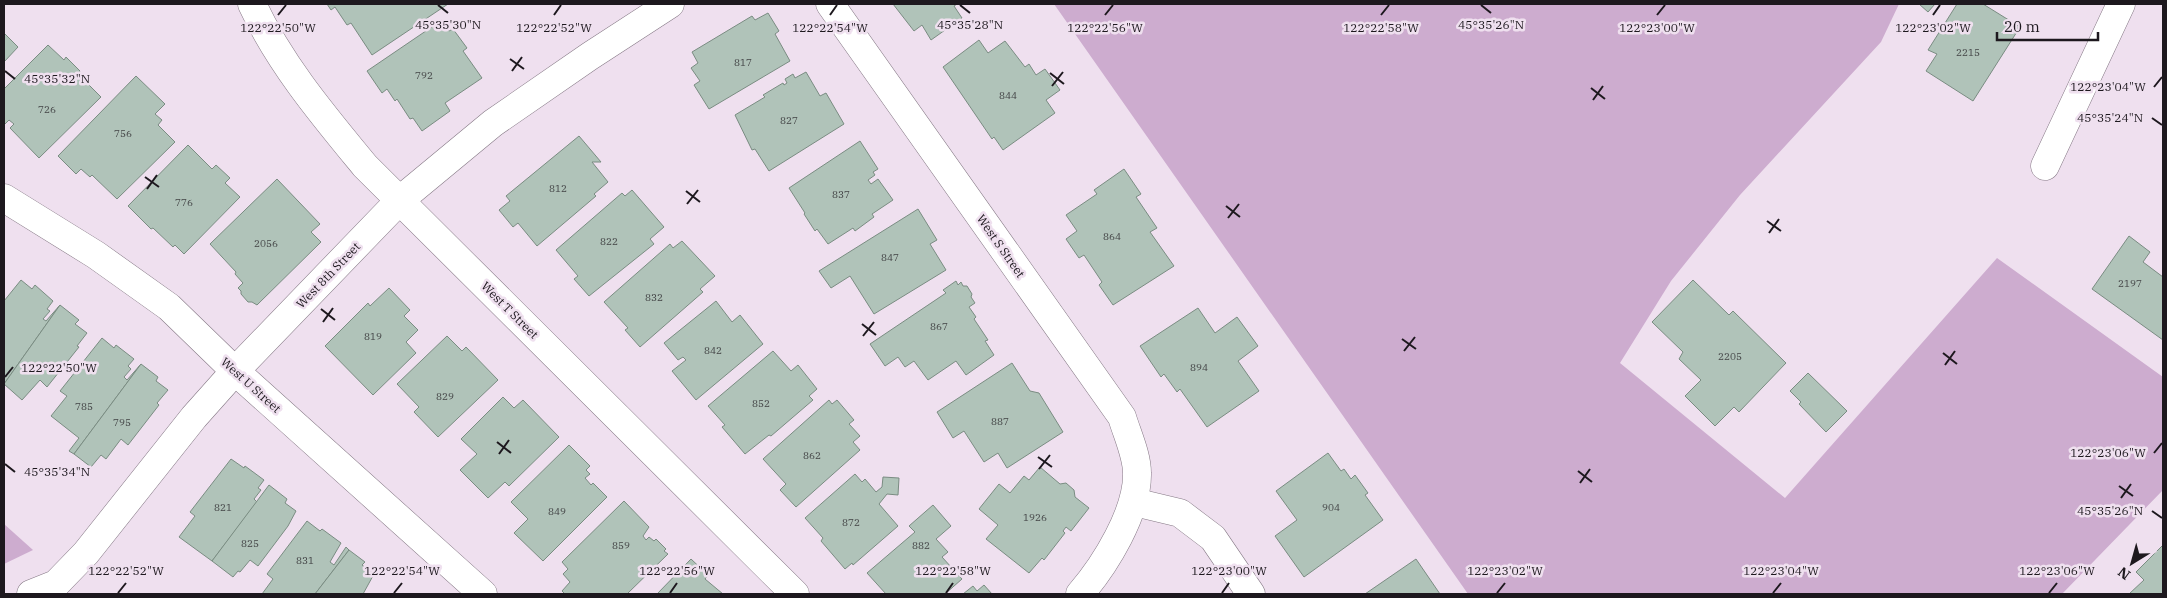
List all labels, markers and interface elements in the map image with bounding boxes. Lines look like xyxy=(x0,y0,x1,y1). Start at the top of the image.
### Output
scale bar xyxy=(1997,10,2098,42)
text: 45°35'30"N xyxy=(415,17,481,32)
text: 45°35'28"N xyxy=(937,17,1003,32)
text: 45°35'26"N xyxy=(1458,17,1524,32)
text: 20 m xyxy=(2004,17,2040,36)
text: 122°22'50"W xyxy=(240,20,316,35)
text: 122°22'52"W xyxy=(516,20,592,35)
text: 122°22'54"W xyxy=(792,20,868,35)
text: 122°22'56"W xyxy=(1067,20,1143,35)
text: 122°22'58"W xyxy=(1343,20,1419,35)
text: 122°23'00"W xyxy=(1619,20,1695,35)
text: 122°23'02"W xyxy=(1895,20,1971,35)
house number: 2215 xyxy=(1956,46,1980,59)
house number: 817 xyxy=(734,56,752,69)
house number: 792 xyxy=(415,69,433,82)
text: 45°35'32"N xyxy=(24,71,90,86)
text: 122°23'04"W xyxy=(2070,79,2146,94)
house number: 844 xyxy=(999,89,1017,102)
house number: 726 xyxy=(38,103,56,116)
text: 45°35'24"N xyxy=(2077,110,2143,125)
house number: 827 xyxy=(780,114,798,127)
house number: 756 xyxy=(114,127,132,140)
house number: 812 xyxy=(549,182,567,195)
house number: 837 xyxy=(832,188,850,201)
house number: 776 xyxy=(175,196,193,209)
street label: West S Street xyxy=(974,211,1028,281)
house number: 864 xyxy=(1103,230,1121,243)
house number: 822 xyxy=(600,235,618,248)
house number: 2056 xyxy=(254,237,278,250)
street label: West 8th Street xyxy=(293,239,363,311)
house number: 847 xyxy=(881,251,899,264)
house number: 2197 xyxy=(2118,277,2142,290)
street label: West T Street xyxy=(478,278,542,342)
house number: 832 xyxy=(645,291,663,304)
house number: 867 xyxy=(930,320,948,333)
house number: 819 xyxy=(364,330,382,343)
house number: 842 xyxy=(704,344,722,357)
house number: 2205 xyxy=(1718,350,1742,363)
street label: West U Street xyxy=(218,354,284,416)
text: 122°22'50"W xyxy=(21,360,97,375)
house number: 894 xyxy=(1190,361,1208,374)
house number: 829 xyxy=(436,390,454,403)
house number: 852 xyxy=(752,397,770,410)
house number: 785 xyxy=(75,400,93,413)
house number: 887 xyxy=(991,415,1009,428)
house number: 795 xyxy=(113,416,131,429)
text: 122°23'06"W xyxy=(2070,445,2146,460)
house number: 862 xyxy=(803,449,821,462)
text: 45°35'34"N xyxy=(24,464,90,479)
house number: 821 xyxy=(214,501,232,514)
house number: 904 xyxy=(1322,501,1340,514)
text: 45°35'26"N xyxy=(2077,503,2143,518)
house number: 849 xyxy=(548,505,566,518)
house number: 1926 xyxy=(1023,511,1047,524)
house number: 872 xyxy=(842,516,860,529)
house number: 825 xyxy=(241,537,259,550)
north arrow xyxy=(2107,538,2157,588)
house number: 859 xyxy=(612,539,630,552)
house number: 882 xyxy=(912,539,930,552)
house number: 831 xyxy=(296,554,314,567)
text: 122°22'52"W xyxy=(88,563,164,578)
text: 122°22'54"W xyxy=(364,563,440,578)
text: 122°22'56"W xyxy=(639,563,715,578)
text: 122°22'58"W xyxy=(915,563,991,578)
text: 122°23'00"W xyxy=(1191,563,1267,578)
text: 122°23'02"W xyxy=(1467,563,1543,578)
text: 122°23'04"W xyxy=(1743,563,1819,578)
text: 122°23'06"W xyxy=(2019,563,2095,578)
text: N xyxy=(2114,563,2134,584)

